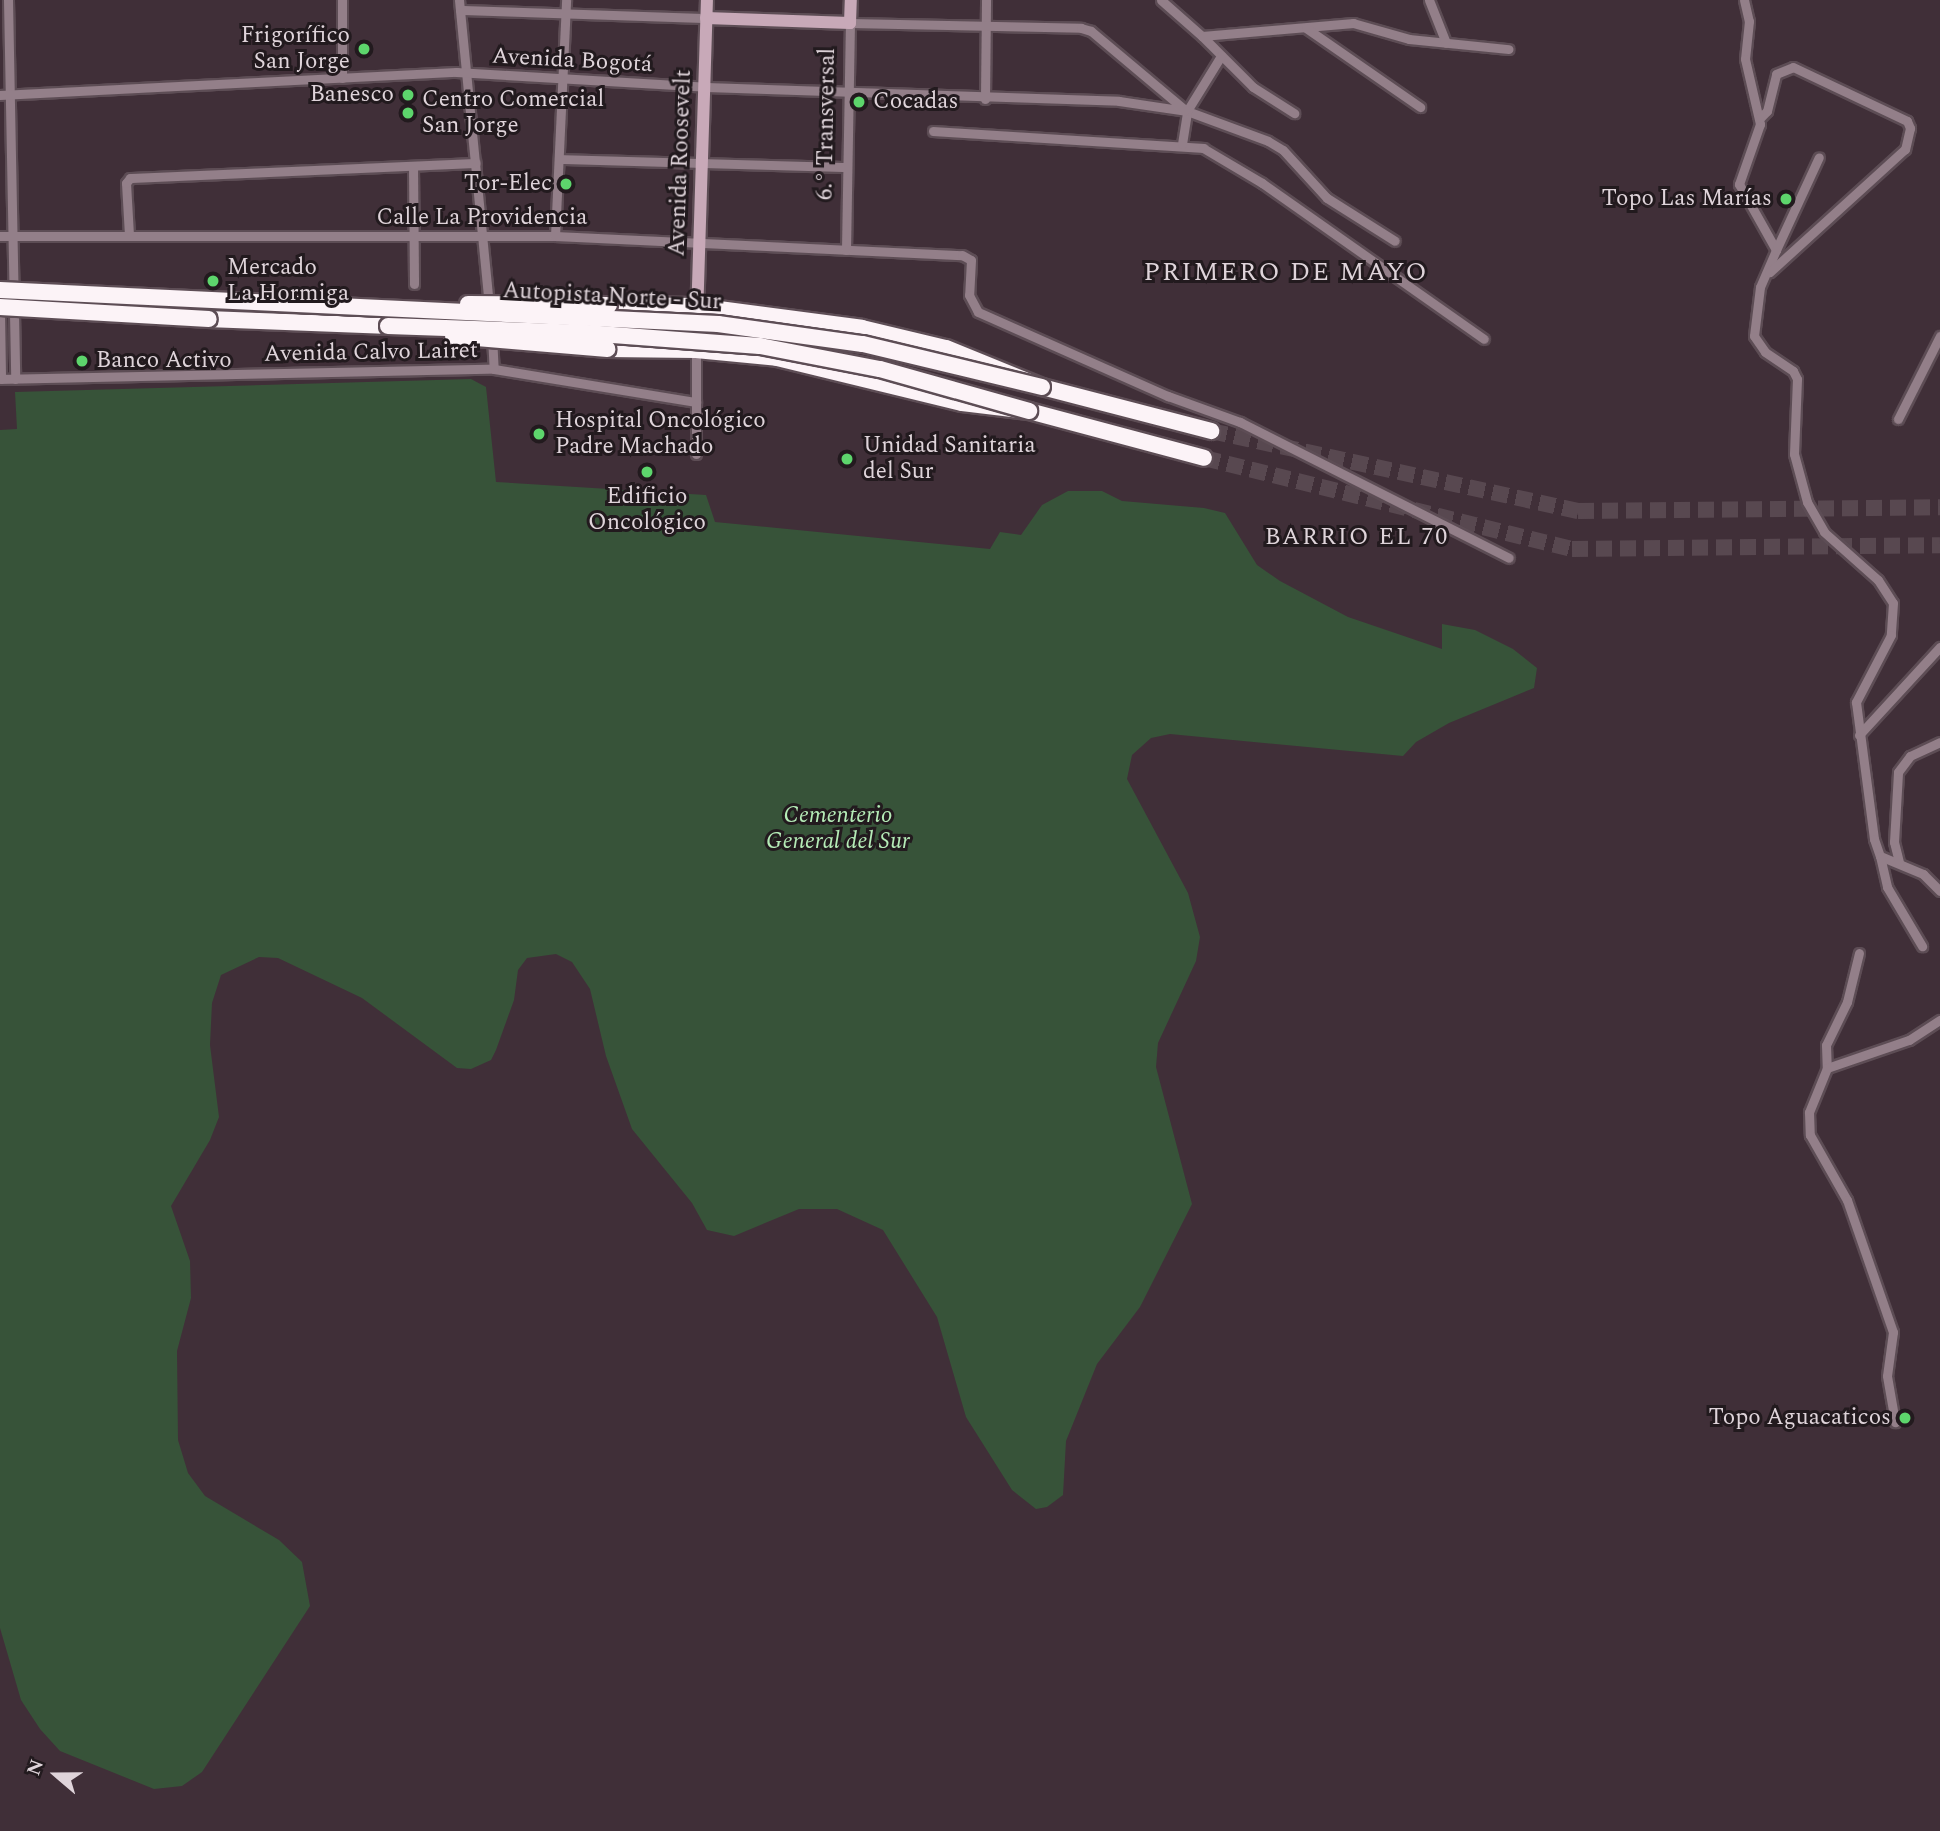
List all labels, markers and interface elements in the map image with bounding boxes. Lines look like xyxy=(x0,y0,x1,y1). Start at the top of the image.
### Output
place label: Frigorífico San Jorge xyxy=(241,22,350,76)
marker: Frigorífico San Jorge xyxy=(356,41,372,57)
street label: Avenida Bogotá xyxy=(491,43,653,79)
street label: 6.° Transversal xyxy=(812,48,842,200)
street label: Avenida Roosevelt xyxy=(664,69,698,257)
place label: Banesco xyxy=(310,81,394,109)
place label: Centro Comercial San Jorge xyxy=(422,86,604,140)
marker: Banesco xyxy=(400,87,416,103)
place label: Cocadas xyxy=(873,88,959,116)
marker: Cocadas xyxy=(851,94,867,110)
marker: Centro Comercial San Jorge xyxy=(400,105,416,121)
place label: Tor-Elec xyxy=(464,170,552,198)
marker: Tor-Elec xyxy=(558,176,574,192)
place label: Topo Las Marías xyxy=(1602,185,1772,213)
marker: Topo Las Marías xyxy=(1778,191,1794,207)
street label: Calle La Providencia xyxy=(377,204,587,232)
place label: Mercado La Hormiga xyxy=(227,254,349,308)
district label: PRIMERO DE MAYO xyxy=(1145,257,1427,289)
marker: Mercado La Hormiga xyxy=(205,273,221,289)
street label: Autopista Norte - Sur xyxy=(502,277,722,317)
street label: Avenida Calvo Lairet xyxy=(264,337,478,369)
place label: Banco Activo xyxy=(96,347,232,375)
marker: Banco Activo xyxy=(74,353,90,369)
place label: Hospital Oncológico Padre Machado xyxy=(555,407,766,461)
marker: Hospital Oncológico Padre Machado xyxy=(529,424,549,444)
place label: Unidad Sanitaria del Sur xyxy=(863,432,1036,486)
marker: Unidad Sanitaria del Sur xyxy=(837,449,857,469)
marker: Edificio Oncológico xyxy=(639,464,655,480)
place label: Edificio Oncológico xyxy=(588,483,706,537)
district label: BARRIO EL 70 xyxy=(1266,524,1448,552)
park label: Cementerio General del Sur xyxy=(766,802,910,856)
place label: Topo Aguacaticos xyxy=(1708,1404,1891,1432)
marker: Topo Aguacaticos xyxy=(1897,1410,1913,1426)
north arrow xyxy=(21,1740,91,1810)
text: N xyxy=(20,1755,52,1780)

